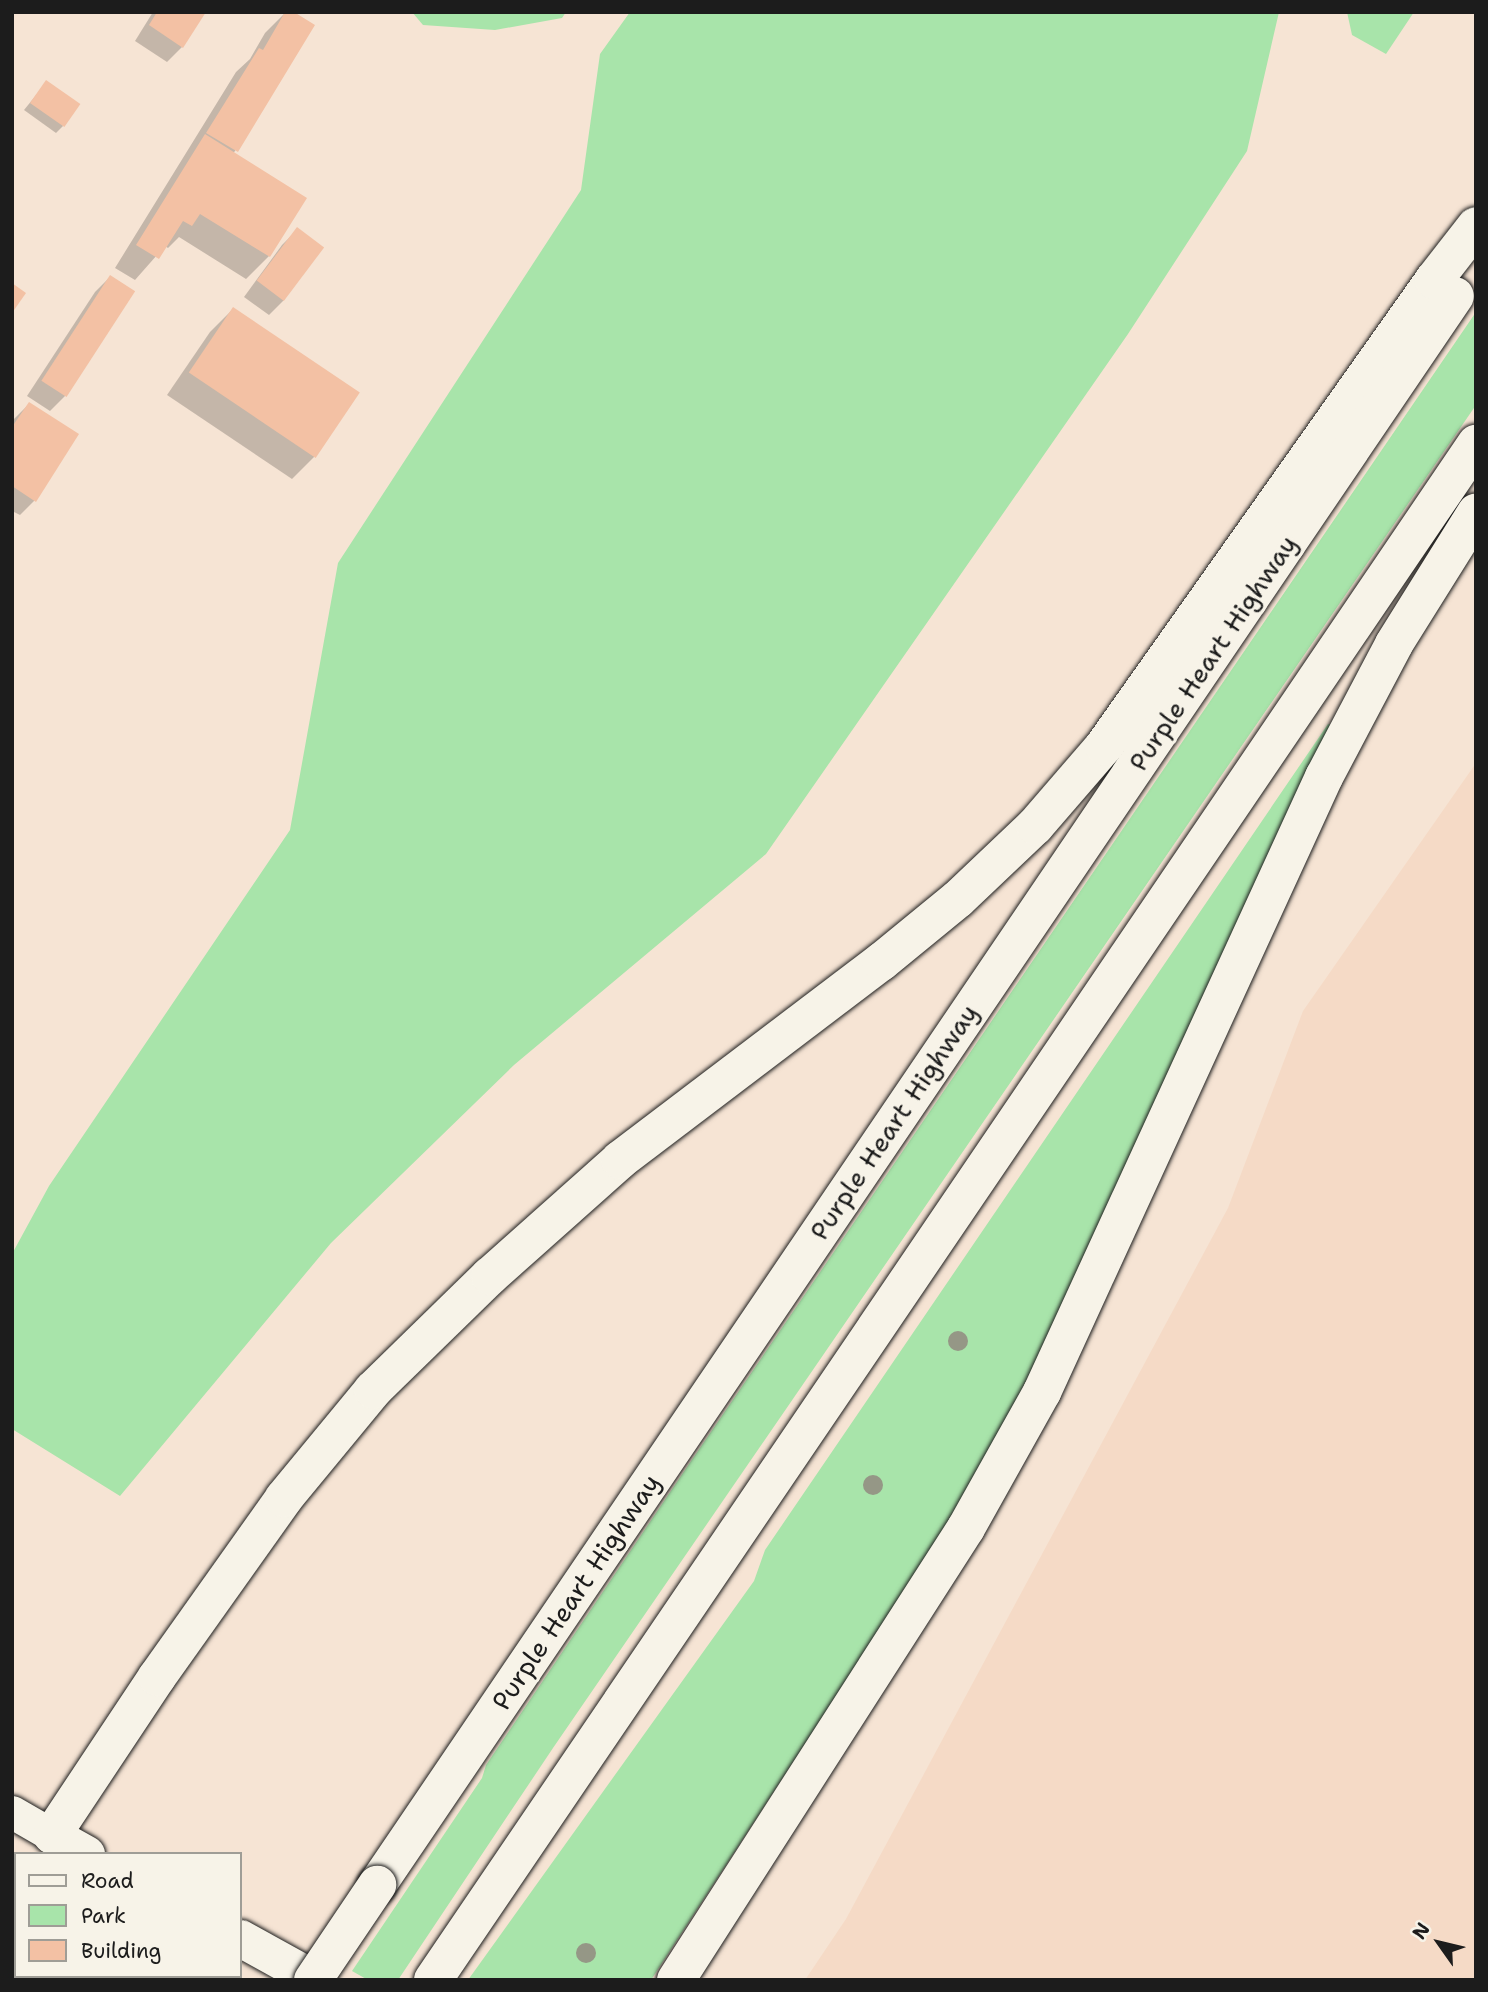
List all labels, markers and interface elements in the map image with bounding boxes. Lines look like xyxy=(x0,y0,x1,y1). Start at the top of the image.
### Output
street label: Purple Heart Highway xyxy=(1122,529,1304,777)
street label: Purple Heart Highway xyxy=(803,998,985,1246)
street label: Purple Heart Highway xyxy=(485,1468,667,1716)
legend xyxy=(14,1852,242,1978)
text: Road xyxy=(81,1867,134,1895)
text: Park xyxy=(81,1902,126,1930)
north arrow xyxy=(1404,1908,1474,1978)
text: N xyxy=(1407,1918,1436,1944)
text: Building xyxy=(81,1937,161,1965)

